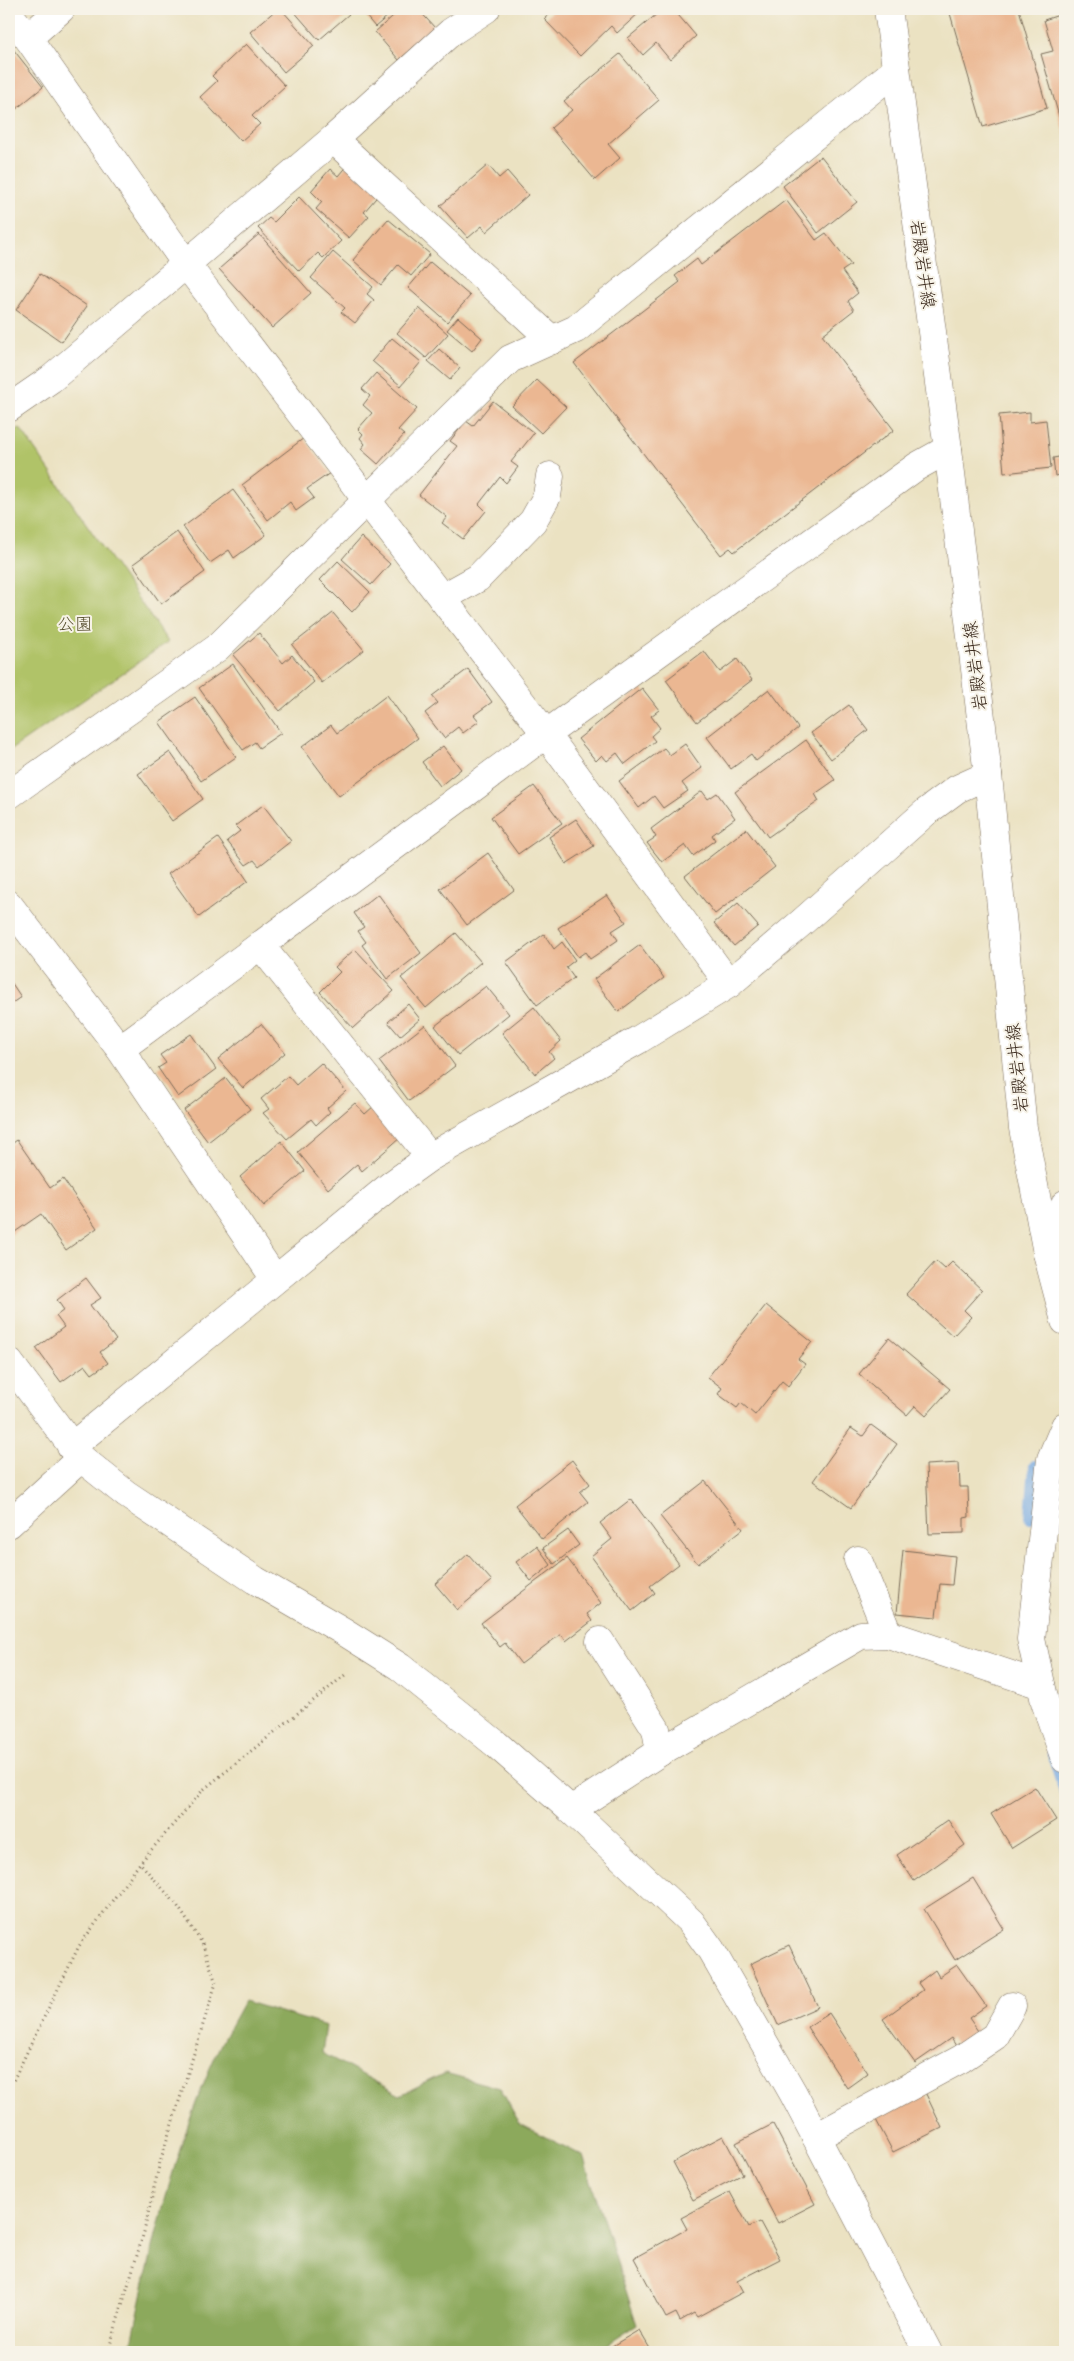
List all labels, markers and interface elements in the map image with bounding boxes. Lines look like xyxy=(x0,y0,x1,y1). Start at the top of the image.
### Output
street label: 岩殿岩井線 xyxy=(904,218,941,310)
park label: 公園 xyxy=(57,612,93,637)
street label: 岩殿岩井線 xyxy=(958,620,993,712)
street label: 岩殿岩井線 xyxy=(1000,1022,1035,1114)

